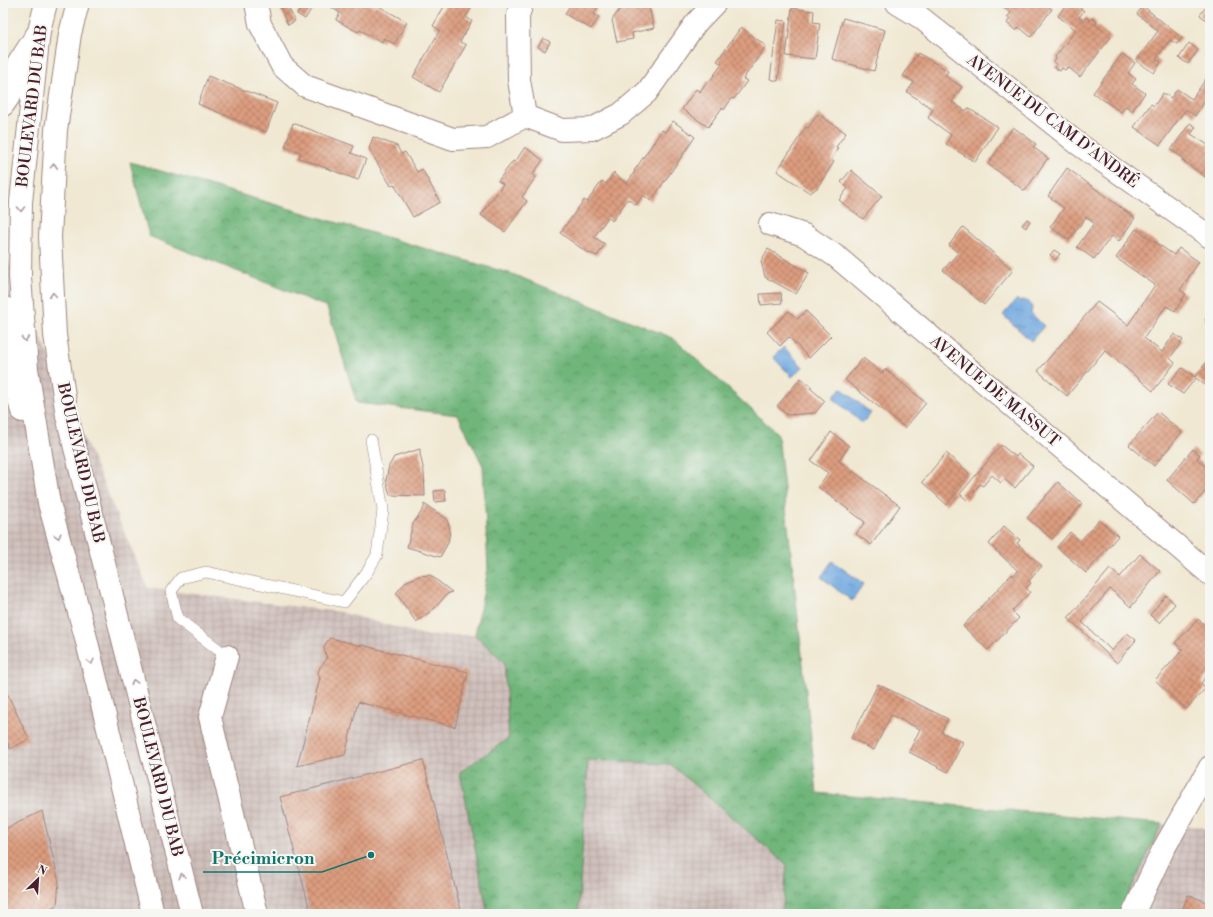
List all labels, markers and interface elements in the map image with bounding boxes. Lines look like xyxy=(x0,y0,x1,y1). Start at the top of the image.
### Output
street label: BOULEVARD DU BAB xyxy=(12,24,52,189)
street label: AVENUE DU CAM D'ANDRÉ xyxy=(962,48,1144,192)
one-way arrow xyxy=(50,163,59,169)
one-way arrow xyxy=(17,206,25,212)
one-way arrow xyxy=(49,292,57,298)
street label: AVENUE DE MASSUT xyxy=(925,330,1064,451)
one-way arrow xyxy=(21,336,30,342)
street label: BOULEVARD DU BAB xyxy=(53,380,109,545)
one-way arrow xyxy=(53,532,62,539)
one-way arrow xyxy=(87,659,95,665)
one-way arrow xyxy=(130,679,139,686)
street label: BOULEVARD DU BAB xyxy=(128,694,188,859)
callout: Précimicron xyxy=(203,843,322,872)
text: Précimicron xyxy=(212,848,315,870)
north arrow xyxy=(18,859,58,899)
text: N xyxy=(35,863,49,879)
one-way arrow xyxy=(178,873,187,880)

